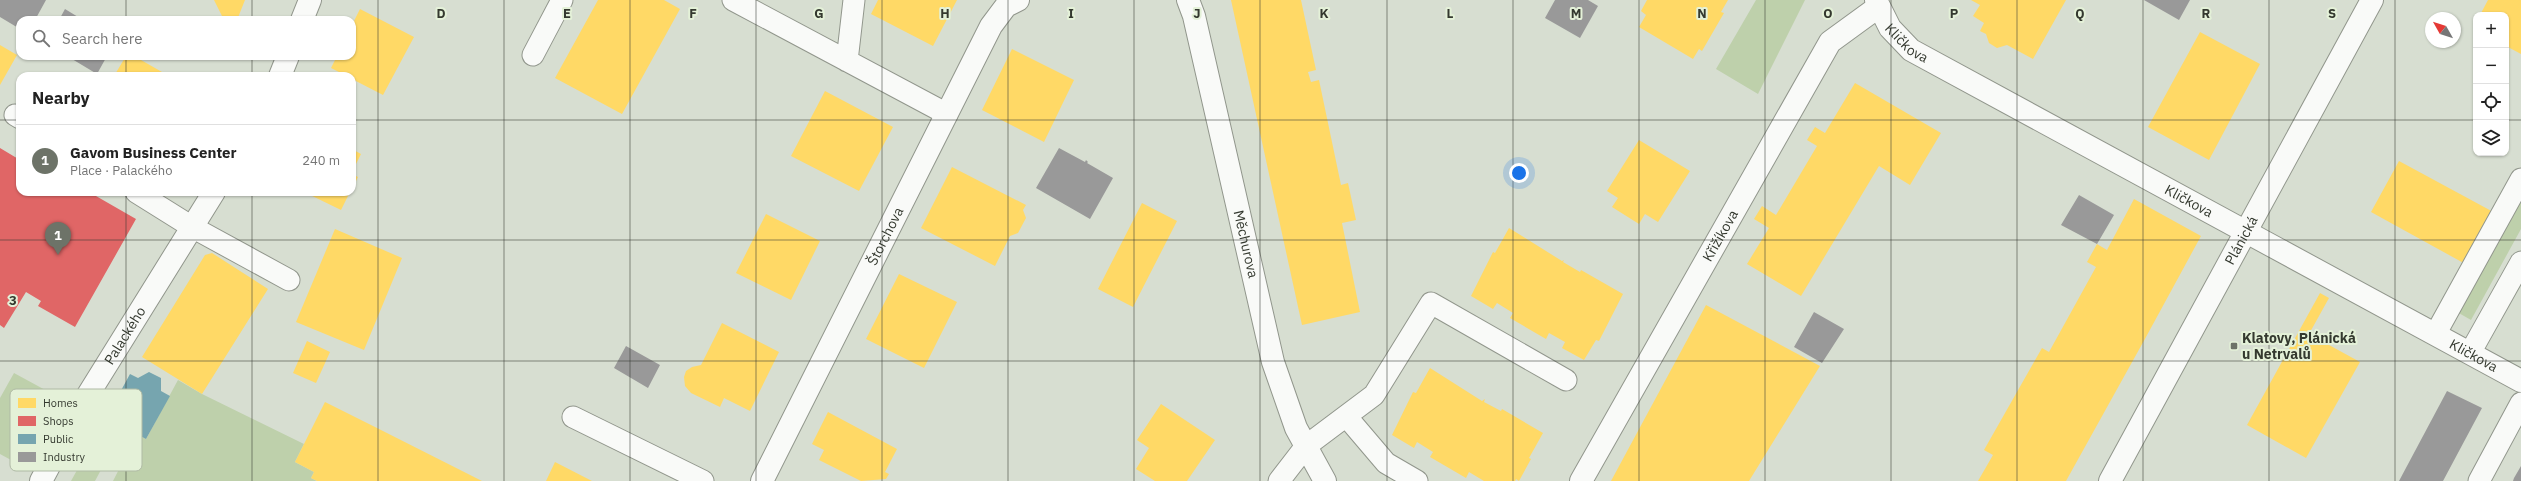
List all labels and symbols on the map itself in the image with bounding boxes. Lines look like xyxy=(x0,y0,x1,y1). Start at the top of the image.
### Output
text: D xyxy=(436,5,446,22)
text: E xyxy=(563,5,571,22)
text: F xyxy=(689,5,697,22)
text: G xyxy=(814,5,824,22)
text: H xyxy=(940,5,950,22)
text: I xyxy=(1068,5,1074,22)
text: J xyxy=(1193,5,1201,22)
text: K xyxy=(1319,5,1329,22)
text: L xyxy=(1447,5,1454,22)
text: M xyxy=(1571,5,1581,22)
text: N xyxy=(1697,5,1707,22)
text: O xyxy=(1823,5,1833,22)
text: P xyxy=(1950,5,1959,22)
text: Q xyxy=(2075,5,2085,22)
text: R xyxy=(2202,5,2211,22)
text: S xyxy=(2328,5,2336,22)
north arrow xyxy=(2425,12,2461,48)
street label: Kličkova xyxy=(1881,19,1932,67)
your location xyxy=(1509,163,1529,183)
street label: Kličkova xyxy=(2162,180,2217,221)
street label: Štorchova xyxy=(862,204,908,268)
street label: Křižíkova xyxy=(1698,206,1742,265)
street label: Měchurova xyxy=(1230,208,1263,280)
street label: Plánická xyxy=(2220,212,2262,268)
pin: 1 xyxy=(45,222,71,255)
text: 3 xyxy=(9,292,17,309)
street label: Palackého xyxy=(100,303,150,368)
place label: Klatovy, Plánická u Netrvalů xyxy=(2242,329,2356,363)
street label: Kličkova xyxy=(2446,335,2502,376)
marker: Klatovy, Plánická u Netrvalů xyxy=(2229,341,2239,351)
legend xyxy=(10,389,142,471)
text: Homes xyxy=(43,396,78,410)
text: Shops xyxy=(43,414,74,428)
text: Public xyxy=(43,432,74,446)
text: Industry xyxy=(43,450,86,464)

